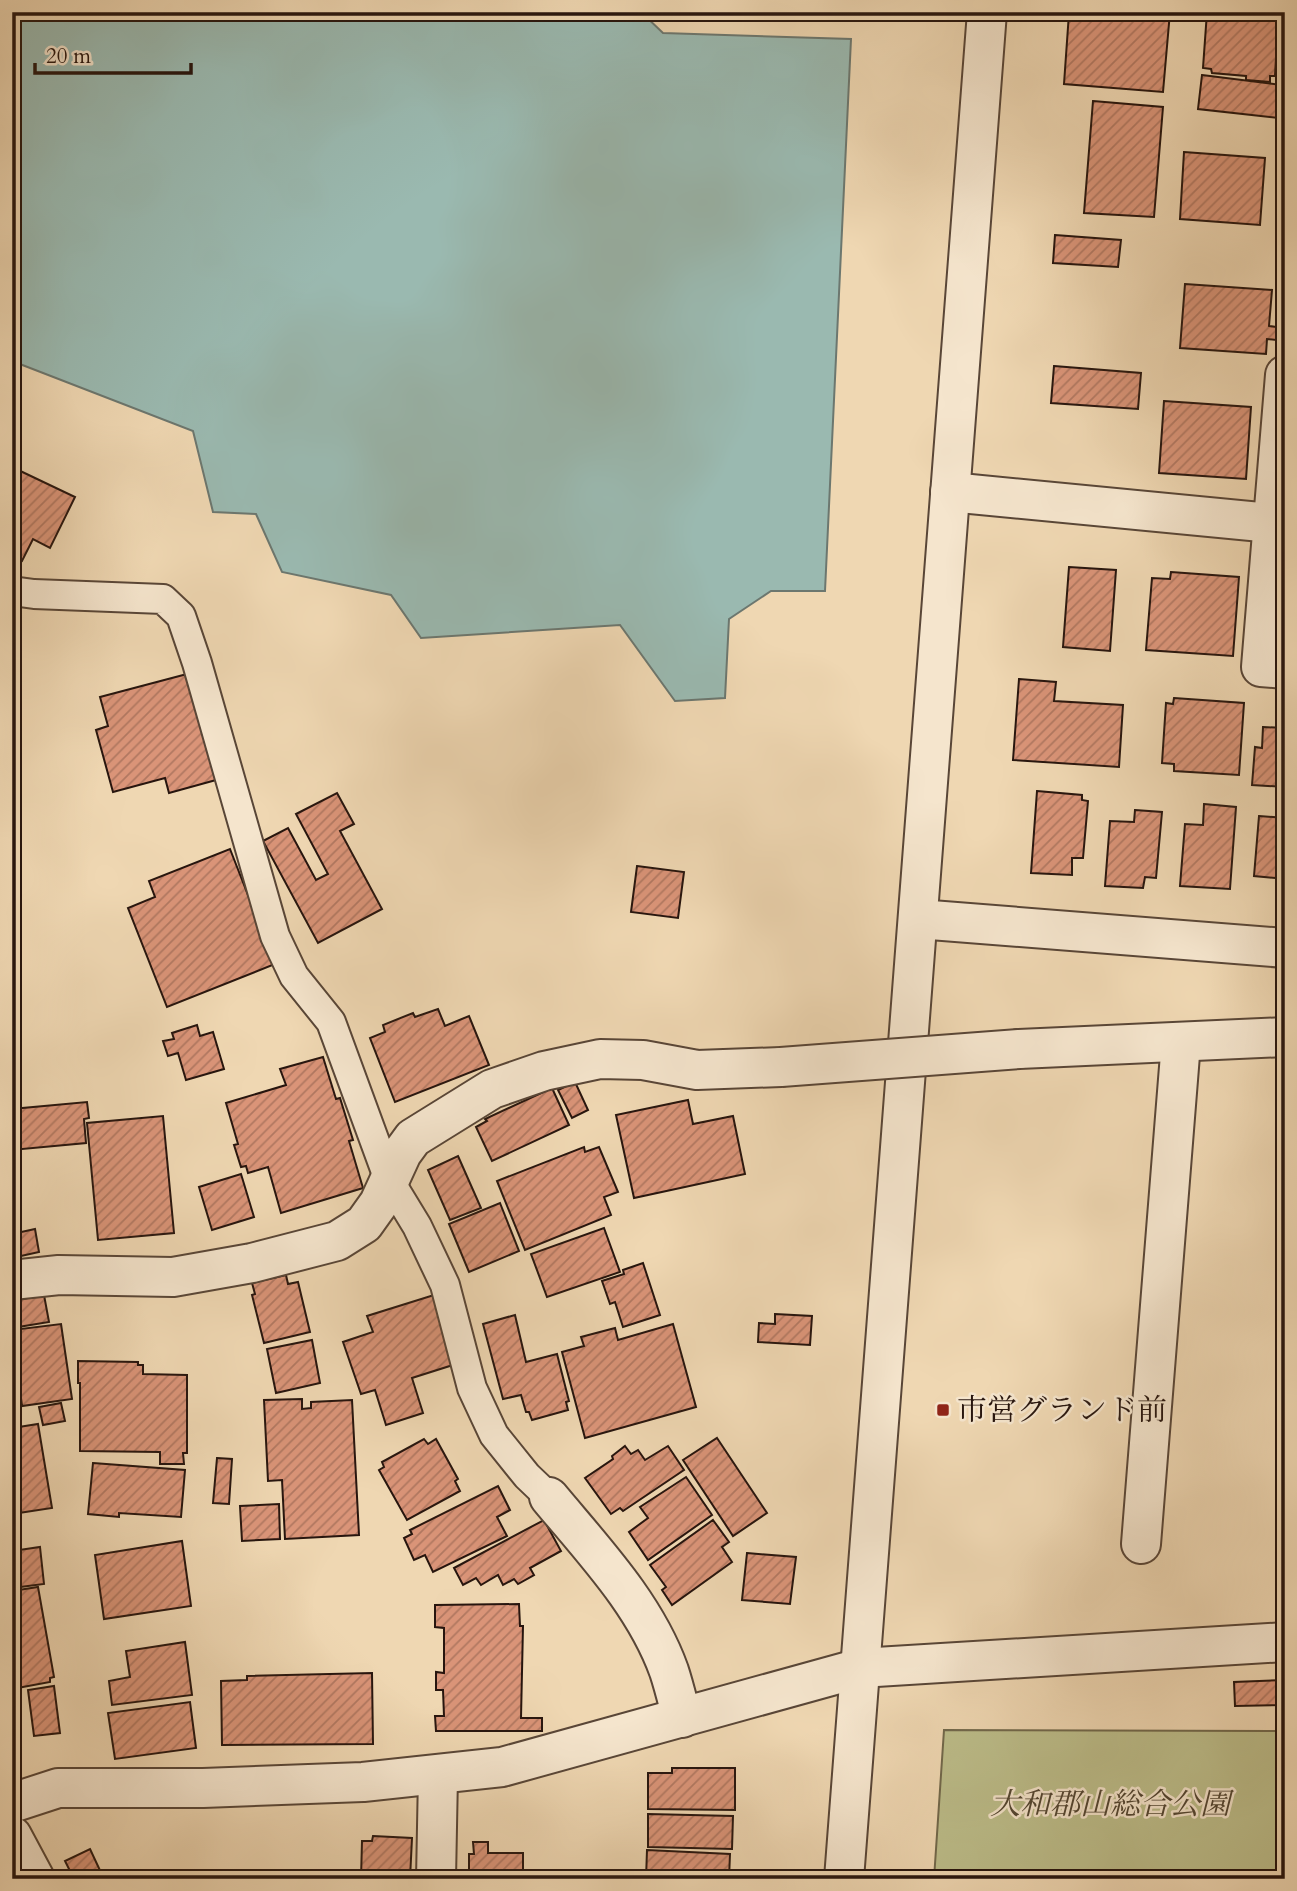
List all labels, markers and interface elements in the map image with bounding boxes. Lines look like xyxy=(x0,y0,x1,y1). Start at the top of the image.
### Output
scale bar xyxy=(35,32,191,76)
text: 20 m xyxy=(46,42,91,71)
place label: 市営グランド前 xyxy=(957,1390,1167,1431)
marker: 市営グランド前 xyxy=(935,1402,951,1418)
park label: 大和郡山総合公園 xyxy=(990,1784,1235,1825)

